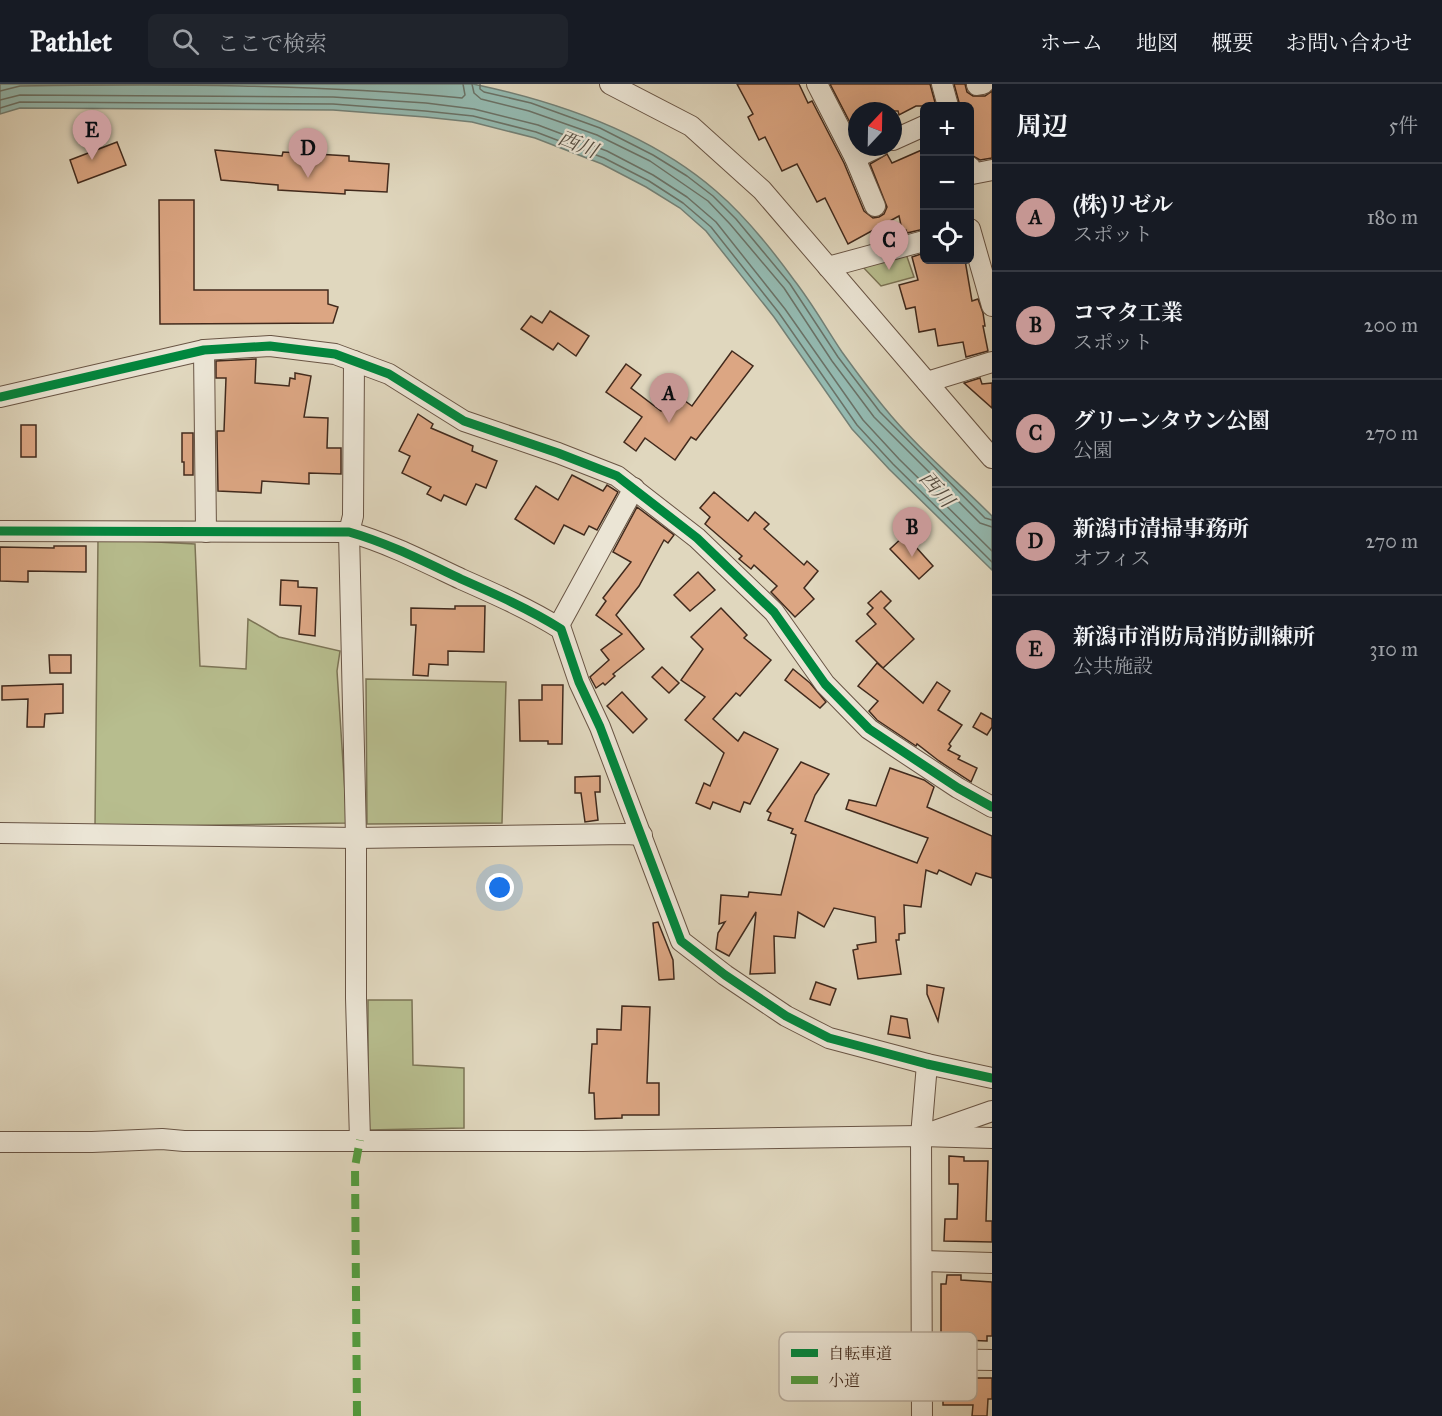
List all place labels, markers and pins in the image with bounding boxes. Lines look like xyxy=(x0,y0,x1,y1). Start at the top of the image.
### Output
pin: E xyxy=(72,110,112,160)
pin: D xyxy=(288,128,328,178)
pin: C xyxy=(870,220,908,270)
pin: A xyxy=(650,374,688,423)
pin: B xyxy=(892,508,932,557)

